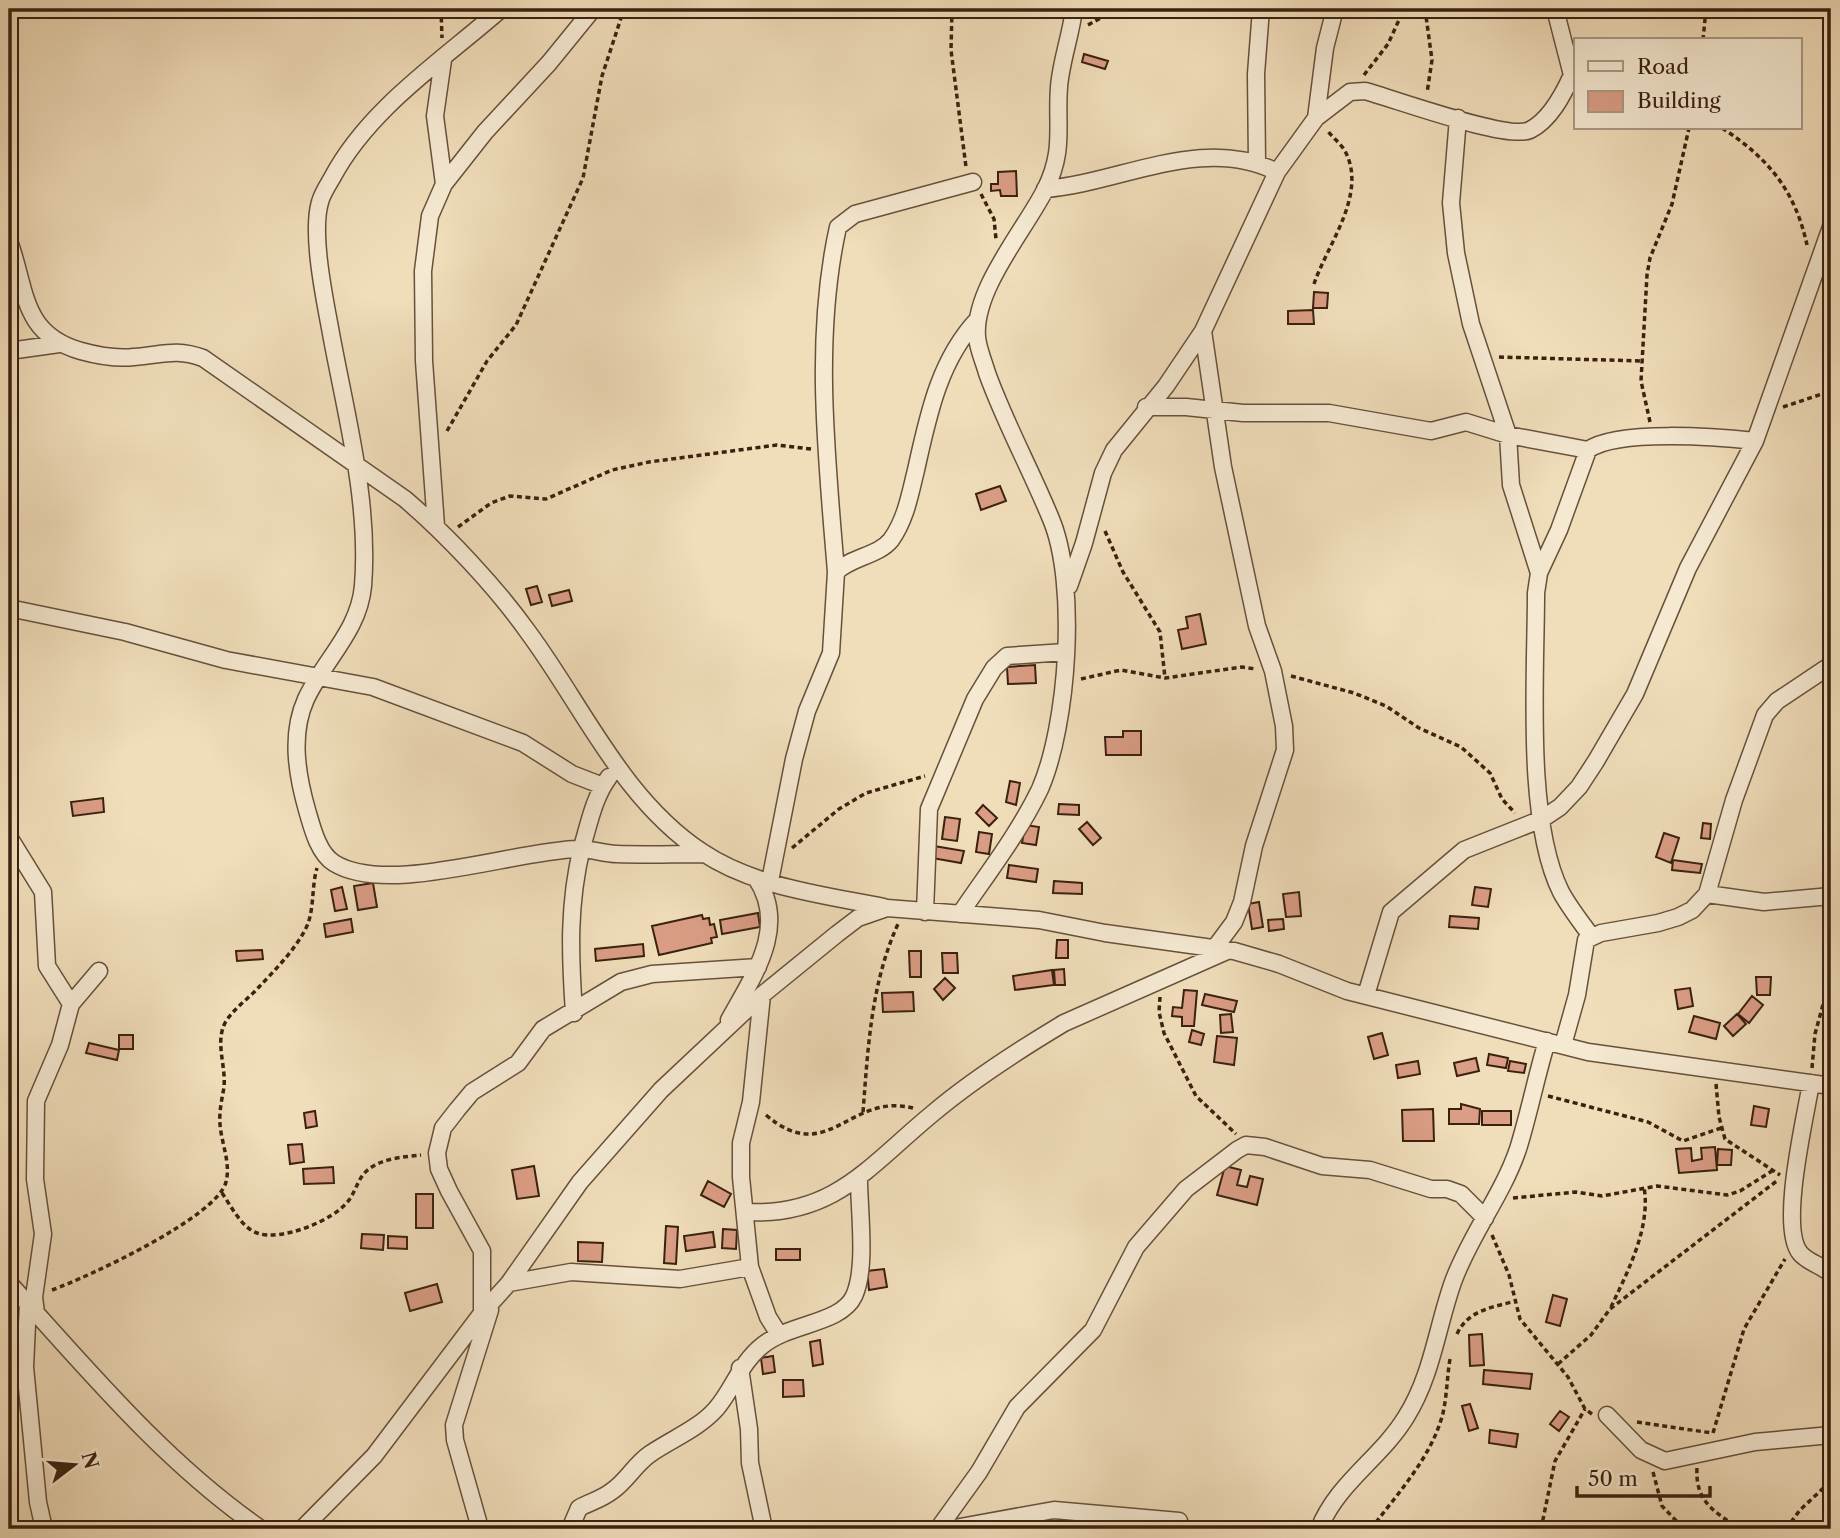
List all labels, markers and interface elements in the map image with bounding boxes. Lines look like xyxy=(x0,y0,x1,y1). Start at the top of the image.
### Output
legend xyxy=(1574,38,1801,130)
text: Road xyxy=(1637,54,1689,79)
text: Building xyxy=(1637,88,1722,113)
north arrow xyxy=(38,1430,108,1500)
text: N xyxy=(77,1449,103,1472)
scale bar xyxy=(1577,1454,1710,1498)
text: 50 m xyxy=(1588,1466,1638,1491)

